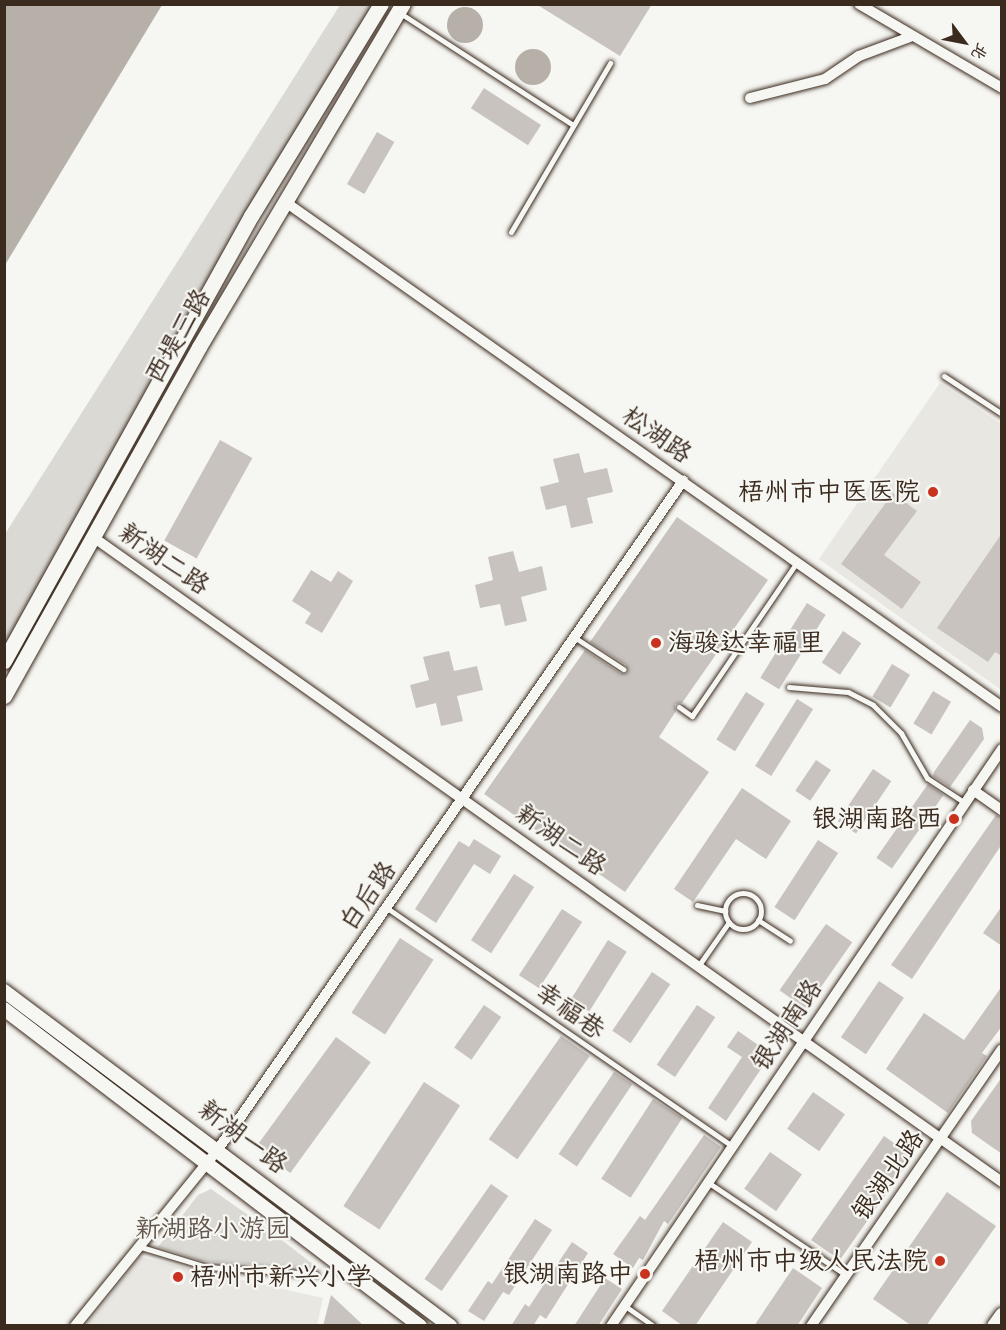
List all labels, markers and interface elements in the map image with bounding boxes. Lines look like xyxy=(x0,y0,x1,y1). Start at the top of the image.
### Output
north arrow xyxy=(934,12,994,72)
text: 北 xyxy=(967,39,992,64)
street label: 西堤三路 xyxy=(138,283,218,389)
street label: 松湖路 xyxy=(616,400,698,470)
place label: 梧州市中医医院 xyxy=(738,476,920,508)
marker: 梧州市中医医院 xyxy=(924,483,942,501)
street label: 新湖二路 xyxy=(112,516,216,602)
place label: 海骏达幸福里 xyxy=(668,627,824,659)
marker: 海骏达幸福里 xyxy=(649,636,663,650)
street label: 新湖二路 xyxy=(509,797,613,883)
place label: 银湖南路西 xyxy=(812,803,942,835)
marker: 银湖南路西 xyxy=(947,812,961,826)
street label: 白后路 xyxy=(333,855,403,937)
street label: 银湖南路 xyxy=(745,973,829,1077)
street label: 幸福巷 xyxy=(529,976,611,1046)
street label: 新湖一路 xyxy=(192,1093,294,1181)
street label: 银湖北路 xyxy=(845,1123,931,1227)
park label: 新湖路小游园 xyxy=(135,1213,291,1245)
place label: 梧州市中级人民法院 xyxy=(694,1245,928,1277)
marker: 梧州市中级人民法院 xyxy=(933,1254,947,1268)
place label: 银湖南路中 xyxy=(503,1258,633,1290)
place label: 梧州市新兴小学 xyxy=(190,1261,372,1293)
marker: 银湖南路中 xyxy=(638,1267,652,1281)
marker: 梧州市新兴小学 xyxy=(171,1270,185,1284)

